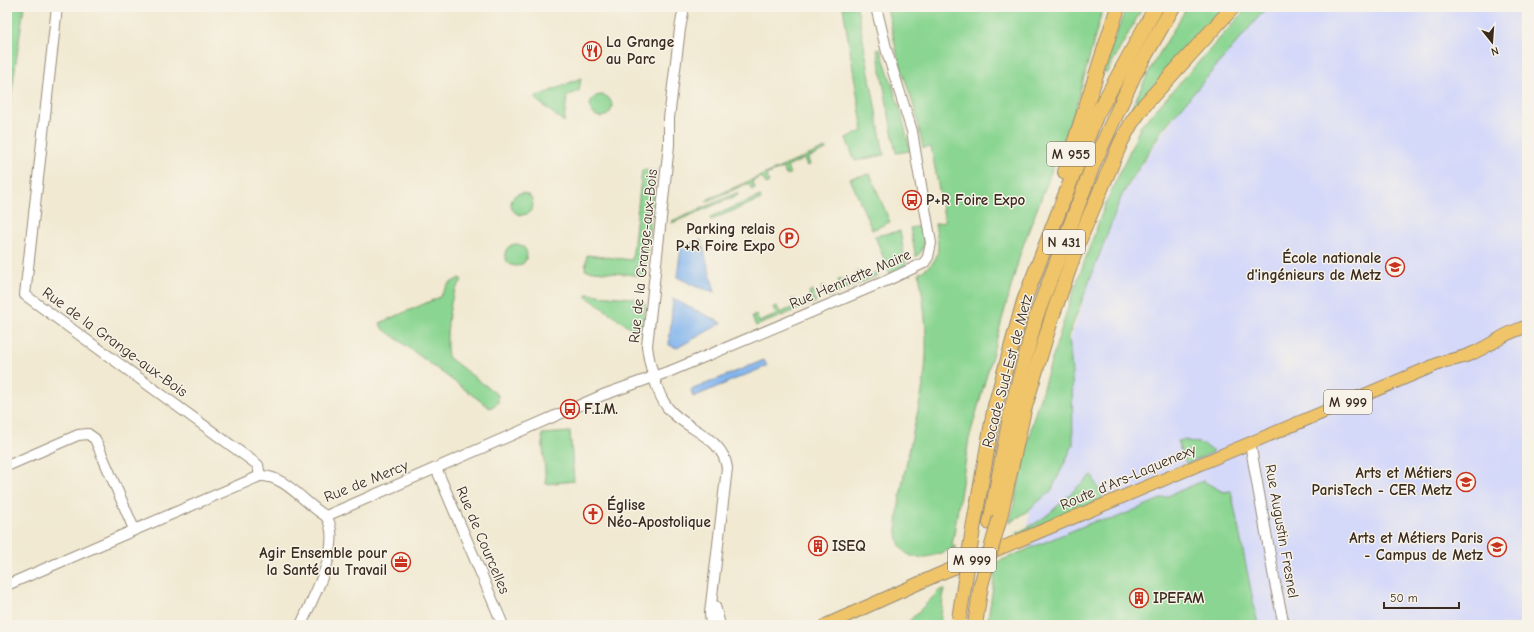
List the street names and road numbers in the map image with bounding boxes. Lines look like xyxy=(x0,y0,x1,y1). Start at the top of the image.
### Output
road number: M 955 xyxy=(1047,142,1095,166)
street label: Rue de la Grange-aux-Bois xyxy=(625,168,661,344)
road number: N 431 xyxy=(1043,230,1085,254)
street label: Rue Henriette Maire xyxy=(787,245,914,313)
street label: Rue de la Grange-aux-Bois xyxy=(39,283,191,401)
street label: Rocade Sud-Est de Metz xyxy=(978,292,1036,450)
road number: M 999 xyxy=(1324,390,1372,414)
street label: Route d'Ars-Laquenexy xyxy=(1057,440,1199,514)
street label: Rue de Mercy xyxy=(321,456,411,506)
street label: Rue Augustin Fresnel xyxy=(1261,463,1303,599)
street label: Rue de Courcelles xyxy=(452,484,514,596)
road number: M 999 xyxy=(948,548,996,572)

